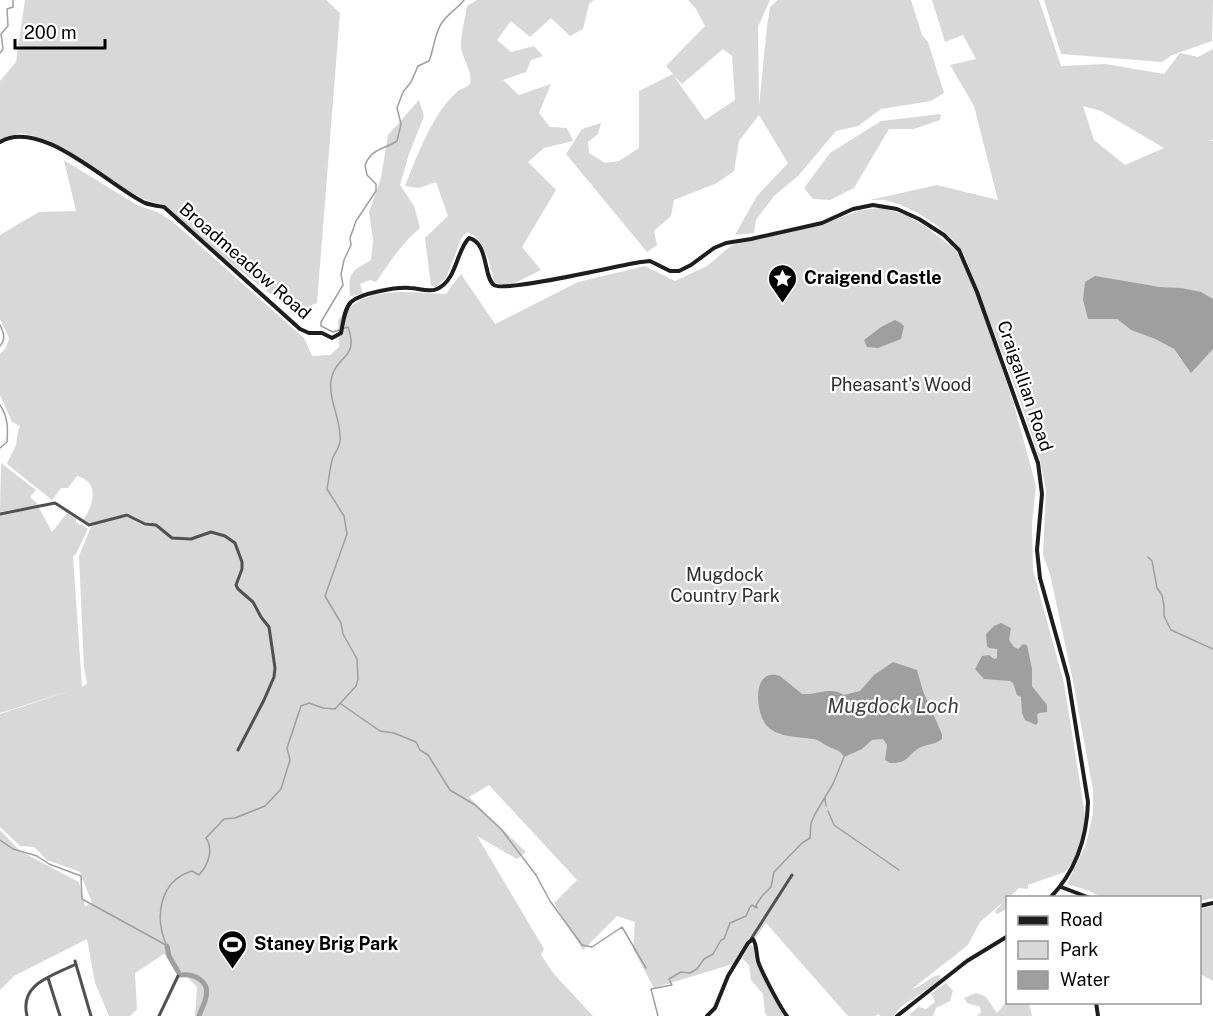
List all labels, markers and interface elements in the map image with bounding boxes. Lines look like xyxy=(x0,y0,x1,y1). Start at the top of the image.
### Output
scale bar xyxy=(15,12,105,50)
text: 200 m xyxy=(24,22,77,43)
street label: Broadmeadow Road xyxy=(175,198,315,323)
place icon: Craigend Castle xyxy=(767,262,799,304)
place label: Craigend Castle xyxy=(804,267,942,288)
street label: Craigallian Road xyxy=(993,318,1058,454)
park label: Pheasant's Wood xyxy=(830,374,972,395)
park label: Mugdock Country Park xyxy=(670,564,780,606)
water label: Mugdock Loch xyxy=(827,694,959,718)
legend xyxy=(1006,896,1201,1004)
text: Road xyxy=(1060,909,1103,930)
sports icon: Staney Brig Park xyxy=(217,928,249,970)
place label: Staney Brig Park xyxy=(254,933,399,954)
text: Park xyxy=(1060,939,1098,960)
text: Water xyxy=(1060,969,1110,990)

